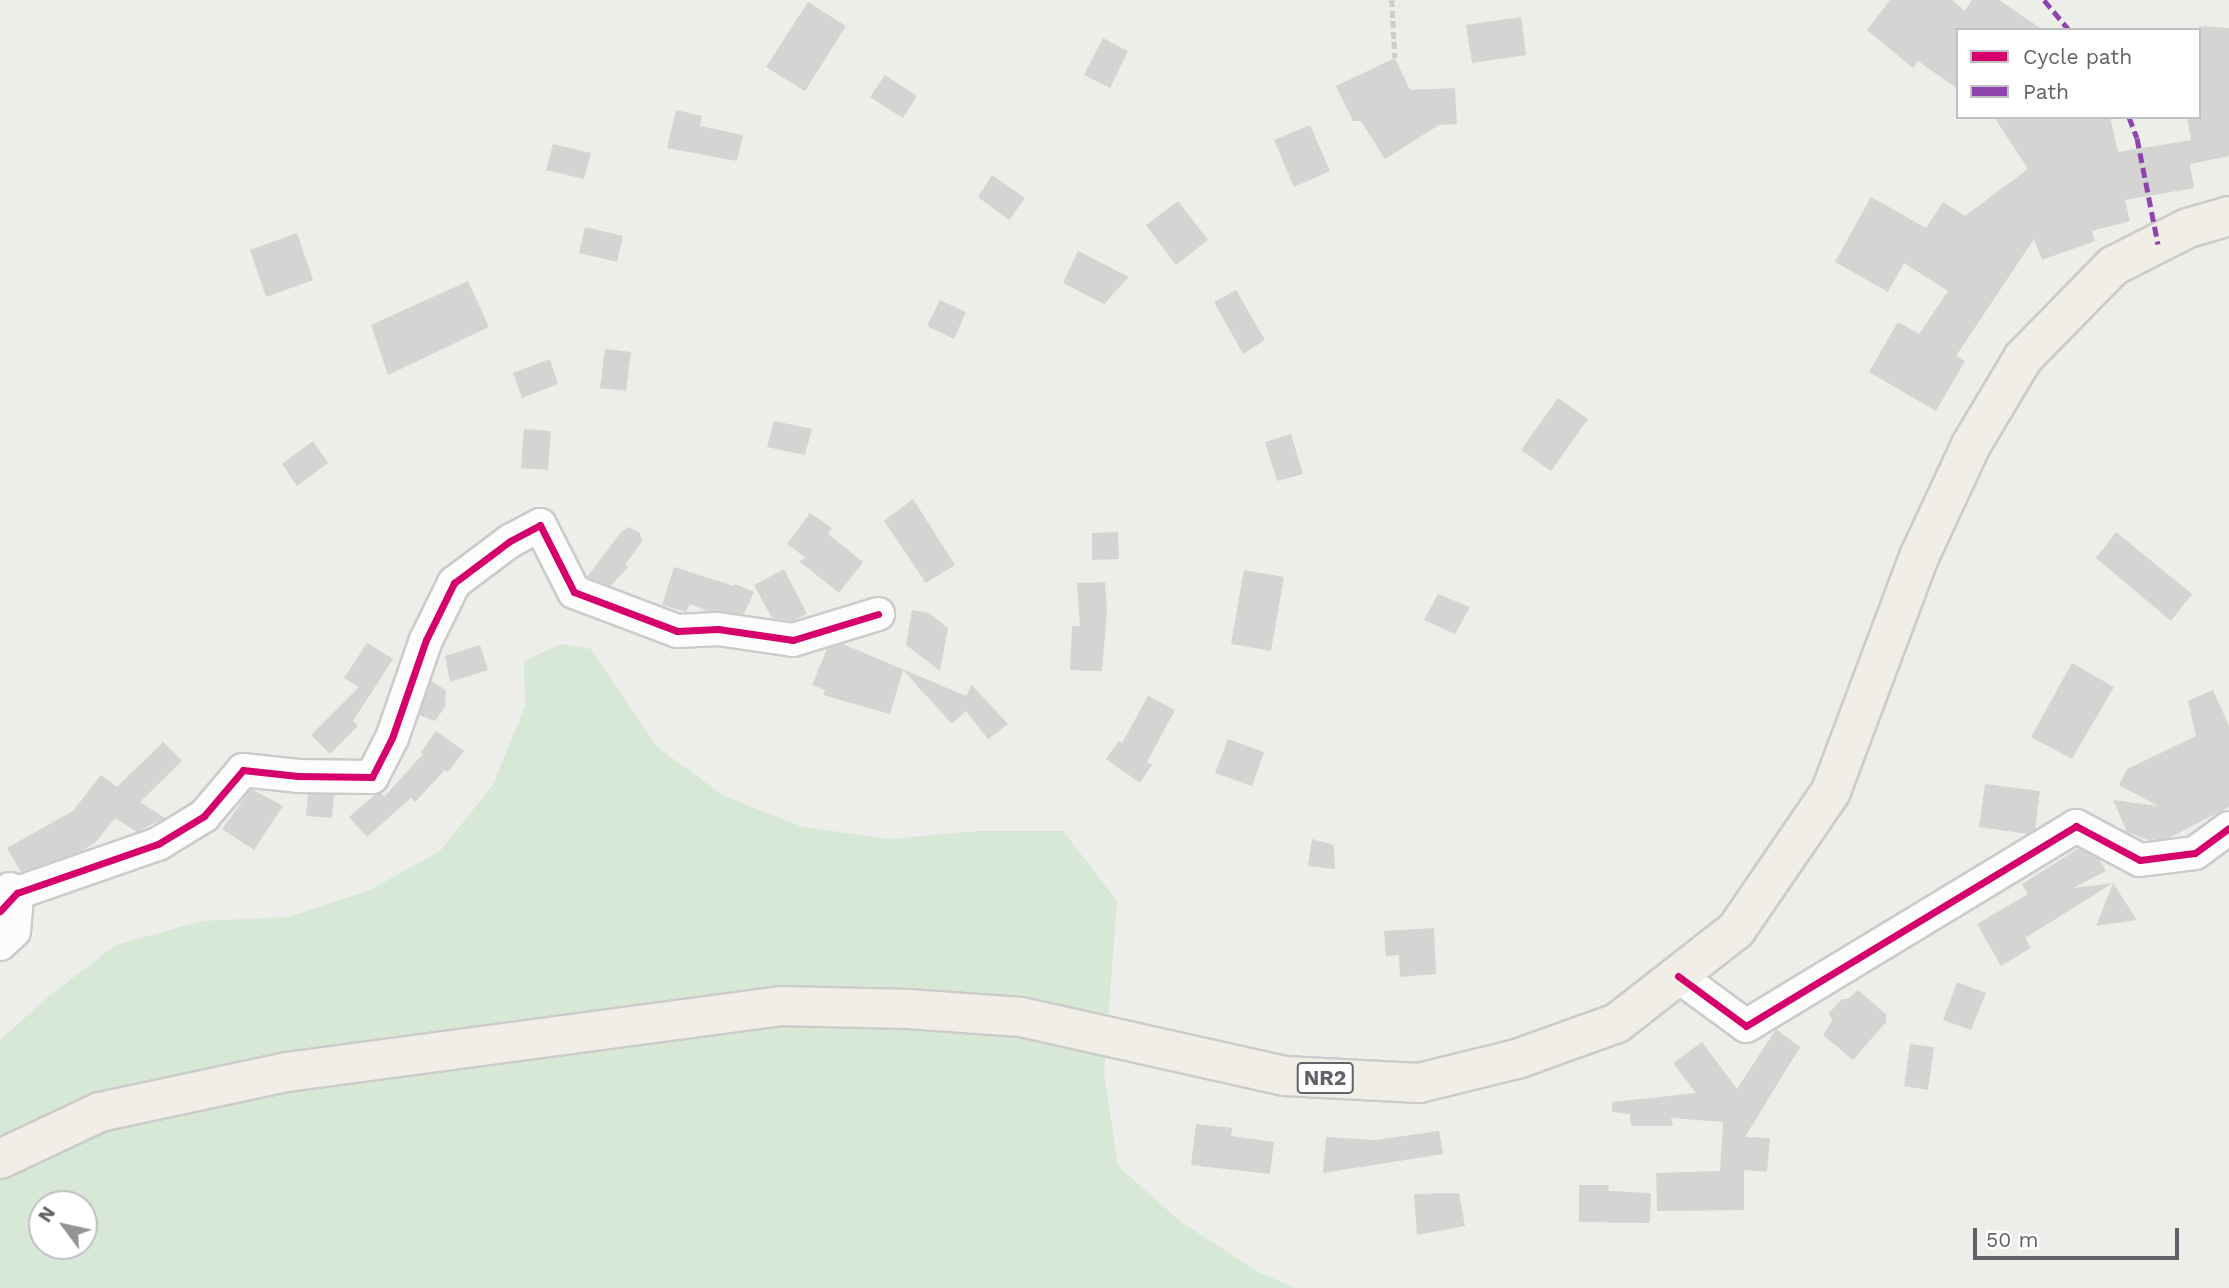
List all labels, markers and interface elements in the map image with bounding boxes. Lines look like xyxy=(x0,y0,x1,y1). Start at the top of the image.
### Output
legend xyxy=(1956,28,2201,119)
text: Cycle path xyxy=(2023,44,2132,69)
text: Path xyxy=(2023,79,2069,104)
road number: NR2 xyxy=(1295,1060,1355,1096)
north arrow xyxy=(28,1190,98,1260)
text: N xyxy=(33,1202,60,1227)
scale bar xyxy=(1977,1214,2184,1258)
text: 50 m xyxy=(1986,1227,2038,1252)

